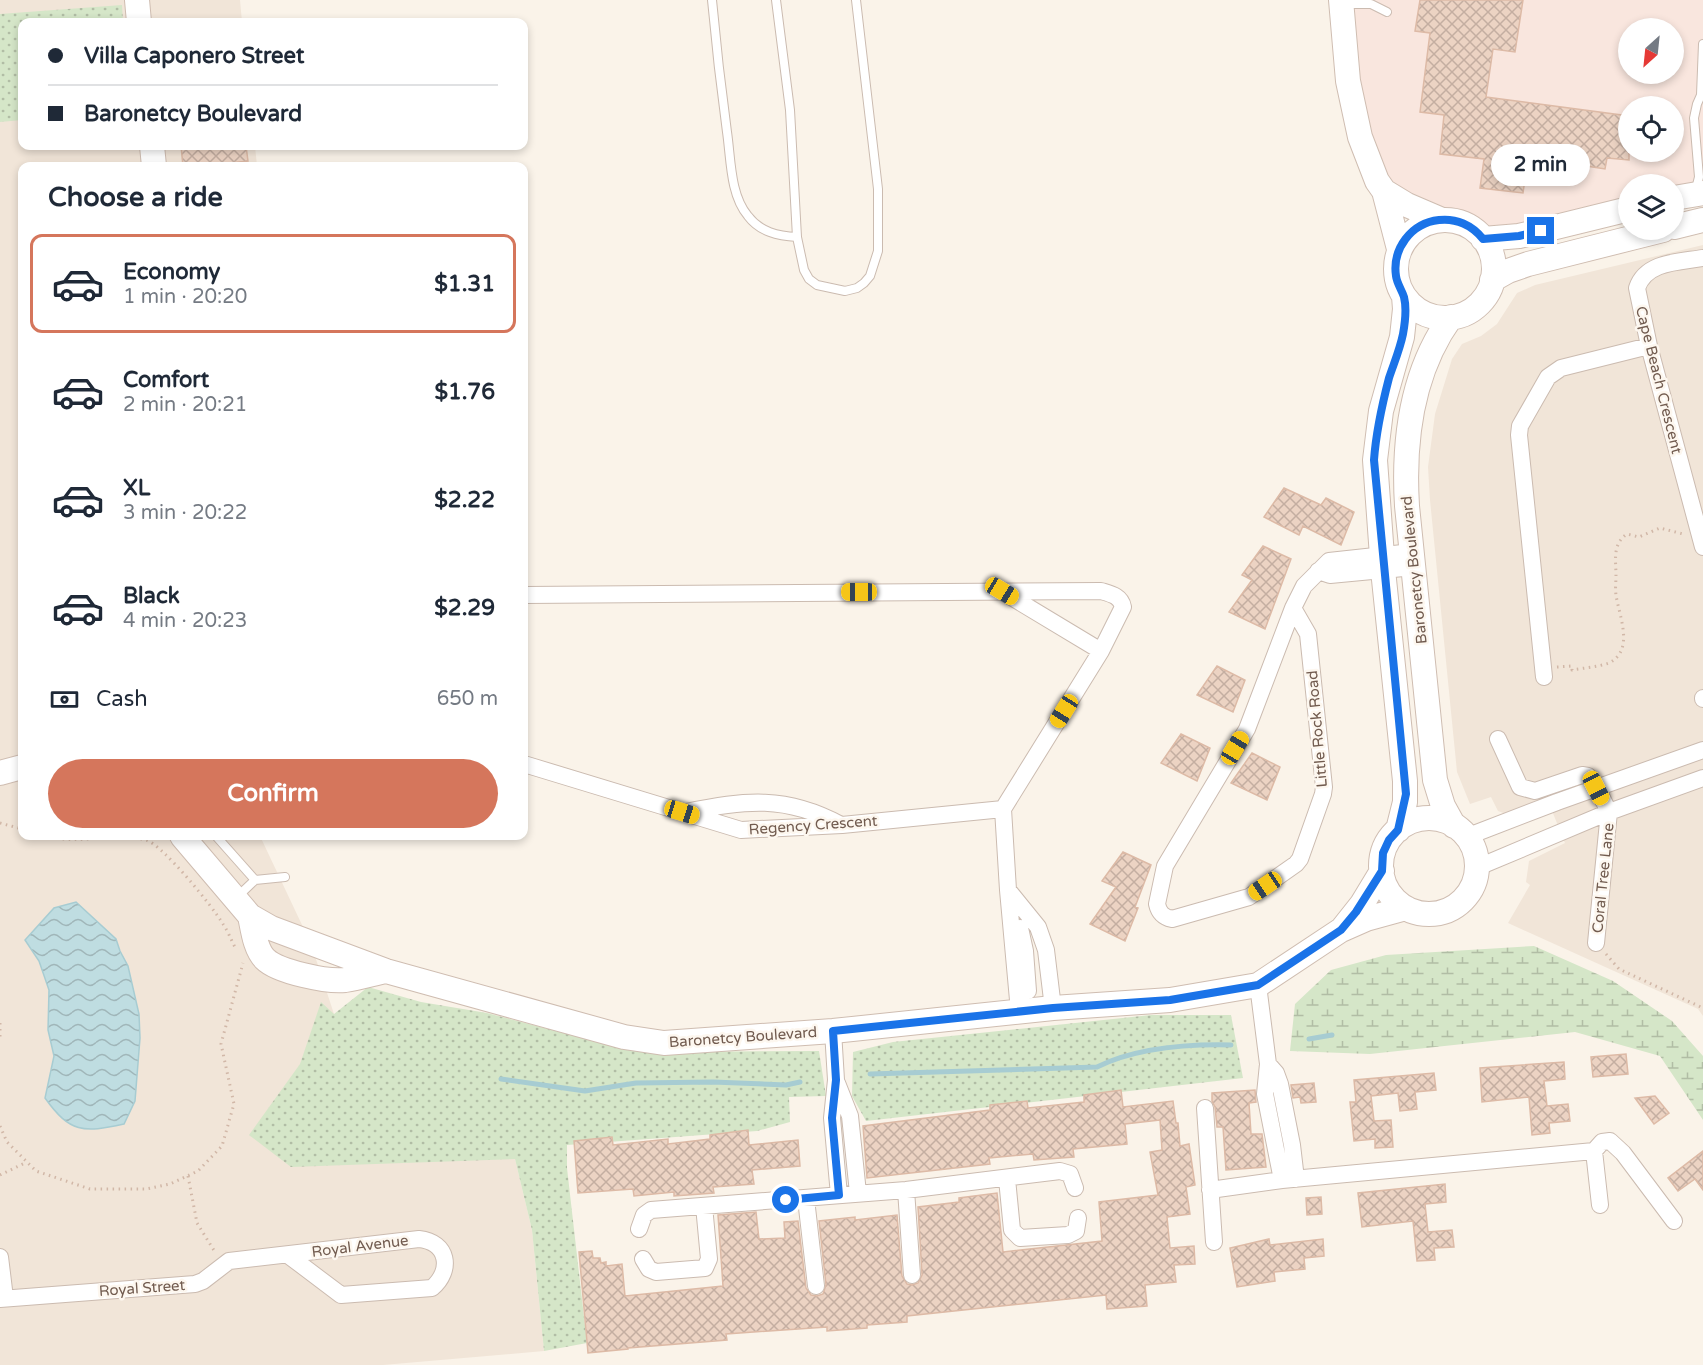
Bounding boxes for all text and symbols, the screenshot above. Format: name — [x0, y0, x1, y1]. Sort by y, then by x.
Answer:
north arrow — [1618, 18, 1684, 84]
map controls — [1618, 18, 1684, 240]
text: Villa Caponero Street — [84, 43, 304, 69]
button: locate — [1618, 96, 1684, 162]
text: Baronetcy Boulevard — [84, 101, 302, 127]
callout: 2 min — [1492, 144, 1590, 186]
text: 2 min — [1514, 153, 1567, 177]
button: layers — [1618, 174, 1684, 240]
text: Choose a ride — [48, 181, 223, 214]
route end — [1527, 217, 1554, 244]
icon: car — [51, 257, 105, 311]
text: Economy — [123, 259, 220, 285]
text: $1.31 — [434, 271, 495, 297]
text: 1 min · 20:20 — [123, 285, 247, 309]
street label: Cape Beach Crescent — [1632, 304, 1686, 456]
icon: car — [51, 365, 105, 419]
text: Comfort — [123, 367, 209, 393]
text: $1.76 — [434, 379, 495, 405]
text: 2 min · 20:21 — [123, 393, 247, 417]
icon: car — [51, 473, 105, 527]
text: XL — [123, 475, 150, 501]
text: $2.22 — [434, 487, 495, 513]
street label: Baronetcy Boulevard — [1397, 495, 1431, 645]
text: 3 min · 20:22 — [123, 501, 247, 525]
car — [982, 574, 1022, 608]
icon: car — [51, 581, 105, 635]
text: Black — [123, 583, 180, 609]
car — [841, 583, 877, 601]
text: $2.29 — [434, 595, 495, 621]
text: 4 min · 20:23 — [123, 609, 247, 633]
street label: Little Rock Road — [1303, 670, 1331, 788]
icon: cash — [48, 683, 81, 716]
text: Cash — [96, 686, 148, 712]
text: 650 m — [437, 687, 498, 711]
car — [1047, 691, 1081, 731]
car — [1218, 728, 1252, 768]
button: Confirm — [48, 759, 498, 828]
car — [1580, 768, 1612, 808]
car — [662, 798, 702, 826]
street label: Regency Crescent — [748, 812, 878, 838]
street label: Coral Tree Lane — [1588, 822, 1618, 934]
car — [1245, 868, 1285, 904]
street label: Baronetcy Boulevard — [668, 1023, 818, 1051]
route start — [772, 1186, 799, 1213]
street label: Royal Avenue — [311, 1231, 409, 1261]
street label: Royal Street — [98, 1276, 186, 1300]

